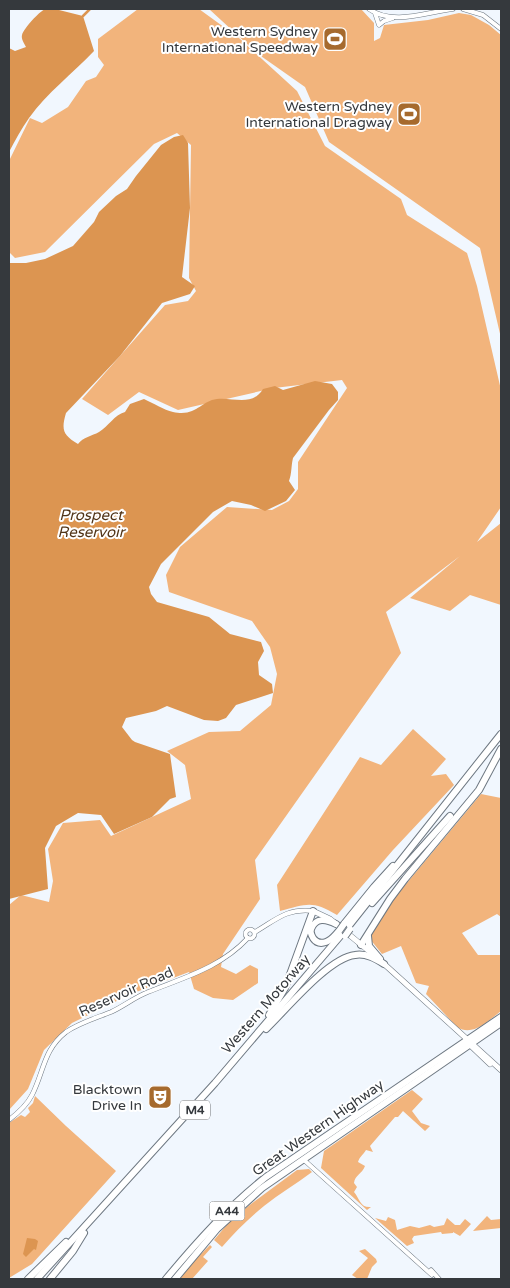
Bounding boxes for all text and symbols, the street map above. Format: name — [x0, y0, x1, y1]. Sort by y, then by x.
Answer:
place label: Western Sydney International Speedway — [162, 23, 318, 56]
sports icon: Western Sydney International Speedway — [322, 26, 348, 52]
place label: Western Sydney International Dragway — [245, 98, 392, 131]
sports icon: Western Sydney International Dragway — [396, 101, 422, 127]
water label: Prospect Reservoir — [57, 506, 127, 541]
street label: Western Motorway — [218, 951, 314, 1057]
street label: Reservoir Road — [76, 964, 176, 1020]
street label: Great Western Highway — [249, 1076, 387, 1180]
place label: Blacktown Drive In — [73, 1081, 142, 1114]
theatre icon: Blacktown Drive In — [147, 1084, 173, 1110]
road number: M4 — [180, 1100, 210, 1120]
road number: A44 — [210, 1202, 244, 1220]

